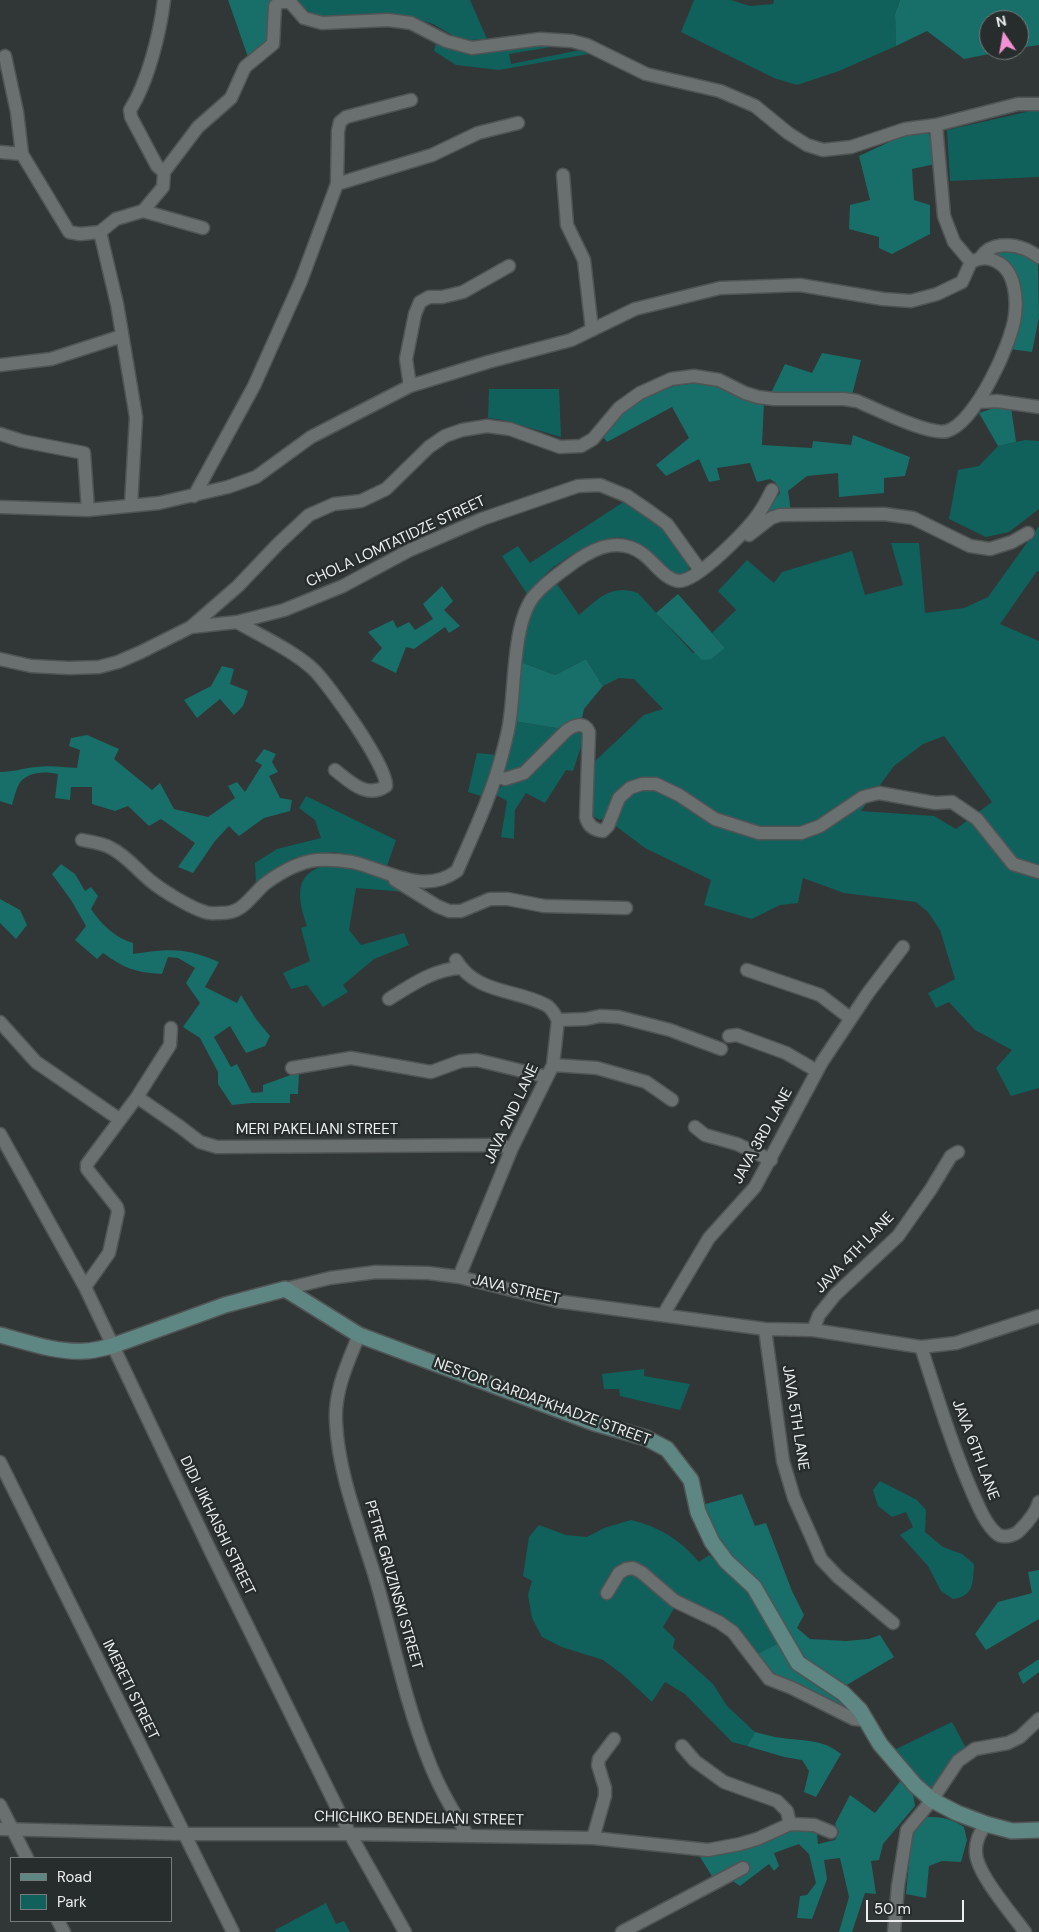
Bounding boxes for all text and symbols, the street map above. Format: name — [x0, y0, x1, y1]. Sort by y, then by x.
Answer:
north arrow — [979, 10, 1029, 60]
text: N — [994, 11, 1008, 31]
street label: CHOLA LOMTATIDZE STREET — [304, 493, 488, 591]
street label: JAVA 2ND LANE — [481, 1061, 543, 1167]
street label: JAVA 3RD LANE — [729, 1085, 797, 1187]
street label: MERI PAKELIANI STREET — [236, 1121, 398, 1139]
street label: JAVA 4TH LANE — [812, 1209, 898, 1297]
street label: JAVA STREET — [471, 1271, 561, 1309]
street label: NESTOR GARDAPKHADZE STREET — [431, 1354, 653, 1450]
street label: JAVA 5TH LANE — [778, 1364, 812, 1472]
street label: JAVA 6TH LANE — [948, 1397, 1002, 1503]
street label: DIDI JIKHAISHI STREET — [175, 1453, 259, 1599]
street label: PETRE GRUZINSKI STREET — [360, 1498, 426, 1672]
street label: IMERETI STREET — [98, 1637, 162, 1743]
street label: CHICHIKO BENDELIANI STREET — [314, 1808, 524, 1830]
legend — [10, 1857, 172, 1922]
text: Road — [57, 1867, 92, 1887]
scale bar — [869, 1890, 966, 1922]
text: Park — [57, 1892, 87, 1912]
text: 50 m — [874, 1899, 911, 1919]

